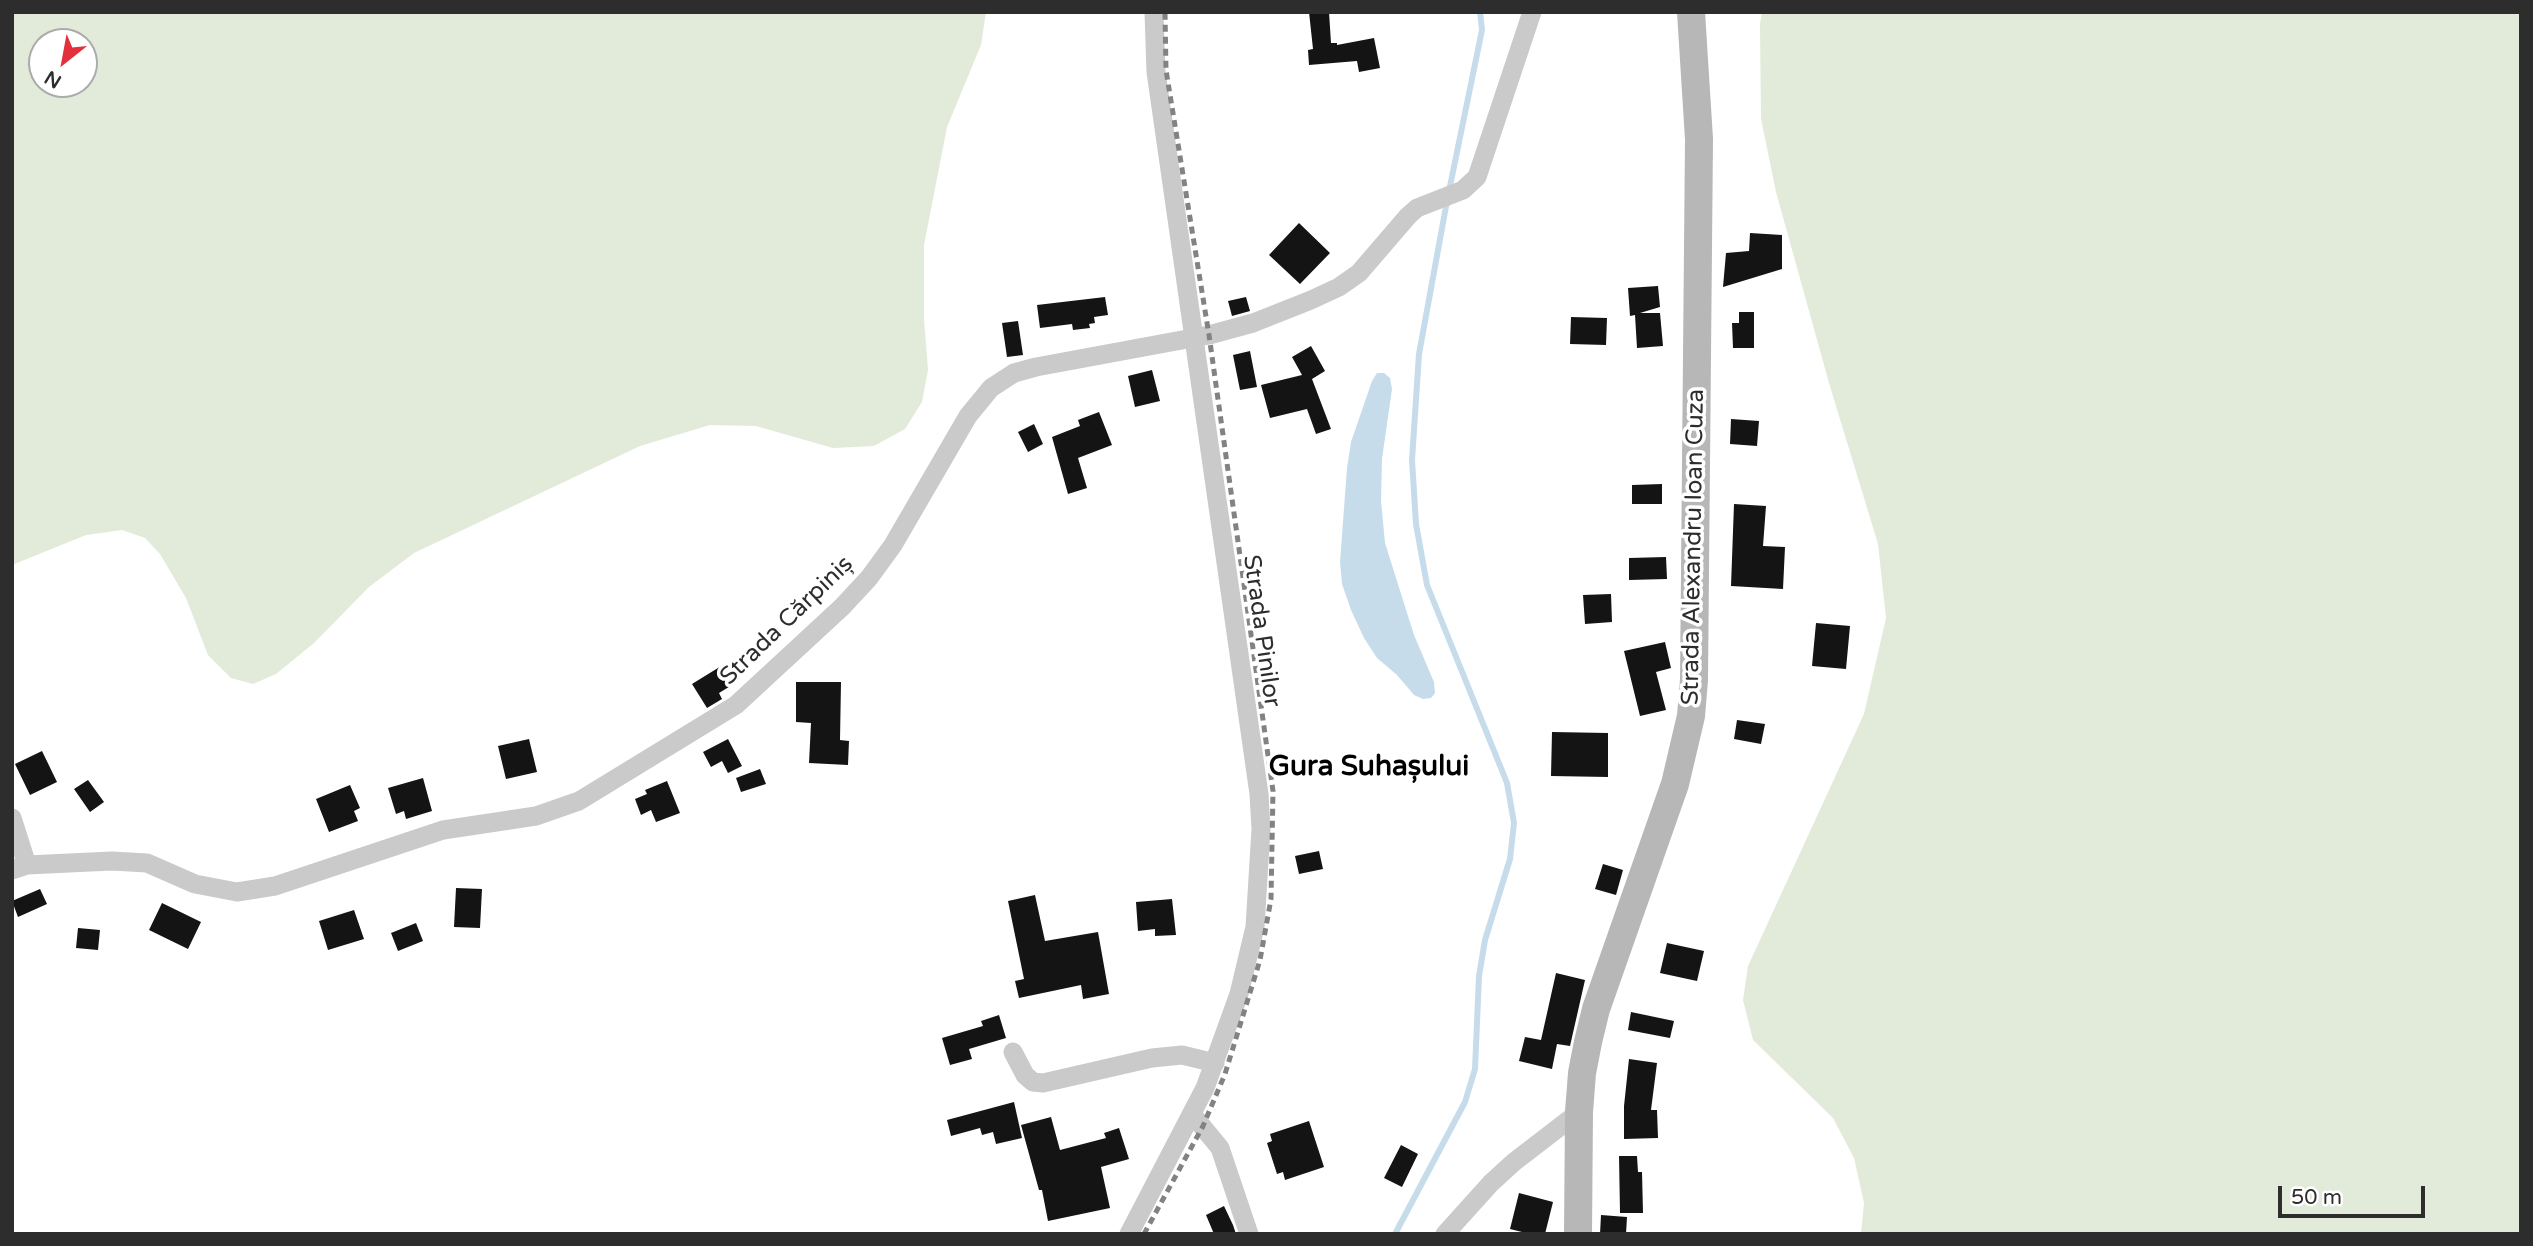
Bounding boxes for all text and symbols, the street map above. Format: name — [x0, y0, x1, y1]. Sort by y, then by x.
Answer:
north arrow — [28, 28, 98, 98]
text: N — [41, 66, 65, 93]
street label: Strada Alexandru Ioan Cuza — [1677, 389, 1711, 705]
street label: Strada Cărpiniș — [715, 550, 859, 692]
street label: Strada Pinilor — [1236, 553, 1286, 709]
district label: Gura Suhașului — [1269, 751, 1469, 785]
scale bar — [2281, 1172, 2428, 1216]
text: 50 m — [2291, 1185, 2342, 1210]

